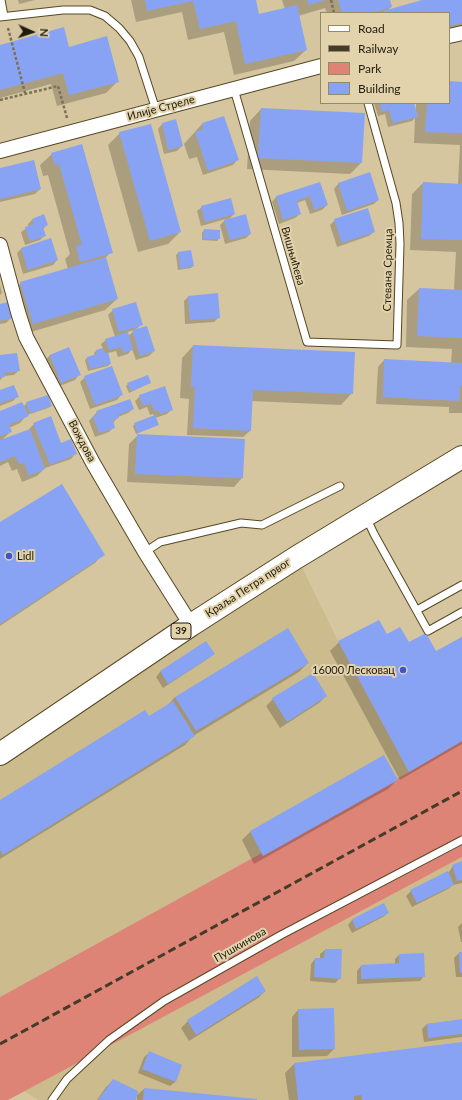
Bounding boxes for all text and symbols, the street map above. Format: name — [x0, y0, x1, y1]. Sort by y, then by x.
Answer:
north arrow — [12, 12, 52, 52]
legend — [320, 12, 450, 104]
text: Road — [358, 21, 385, 36]
text: N — [38, 28, 51, 37]
text: Railway — [358, 41, 398, 56]
text: Park — [358, 61, 381, 76]
text: Building — [358, 81, 401, 96]
street label: Илије Стреле — [126, 93, 196, 123]
street label: Вишњићева — [278, 225, 308, 287]
street label: Стевана Сремца — [381, 228, 395, 312]
street label: Вождова — [65, 418, 99, 464]
place label: Lidl — [17, 549, 34, 563]
marker: Lidl — [4, 551, 14, 561]
street label: Краља Петра првог — [203, 556, 293, 620]
road number: 39 — [171, 623, 191, 639]
place label: 16000 Лесковац — [312, 663, 395, 677]
marker: 16000 Лесковац — [398, 665, 408, 675]
street label: Пушкинова — [212, 925, 268, 965]

